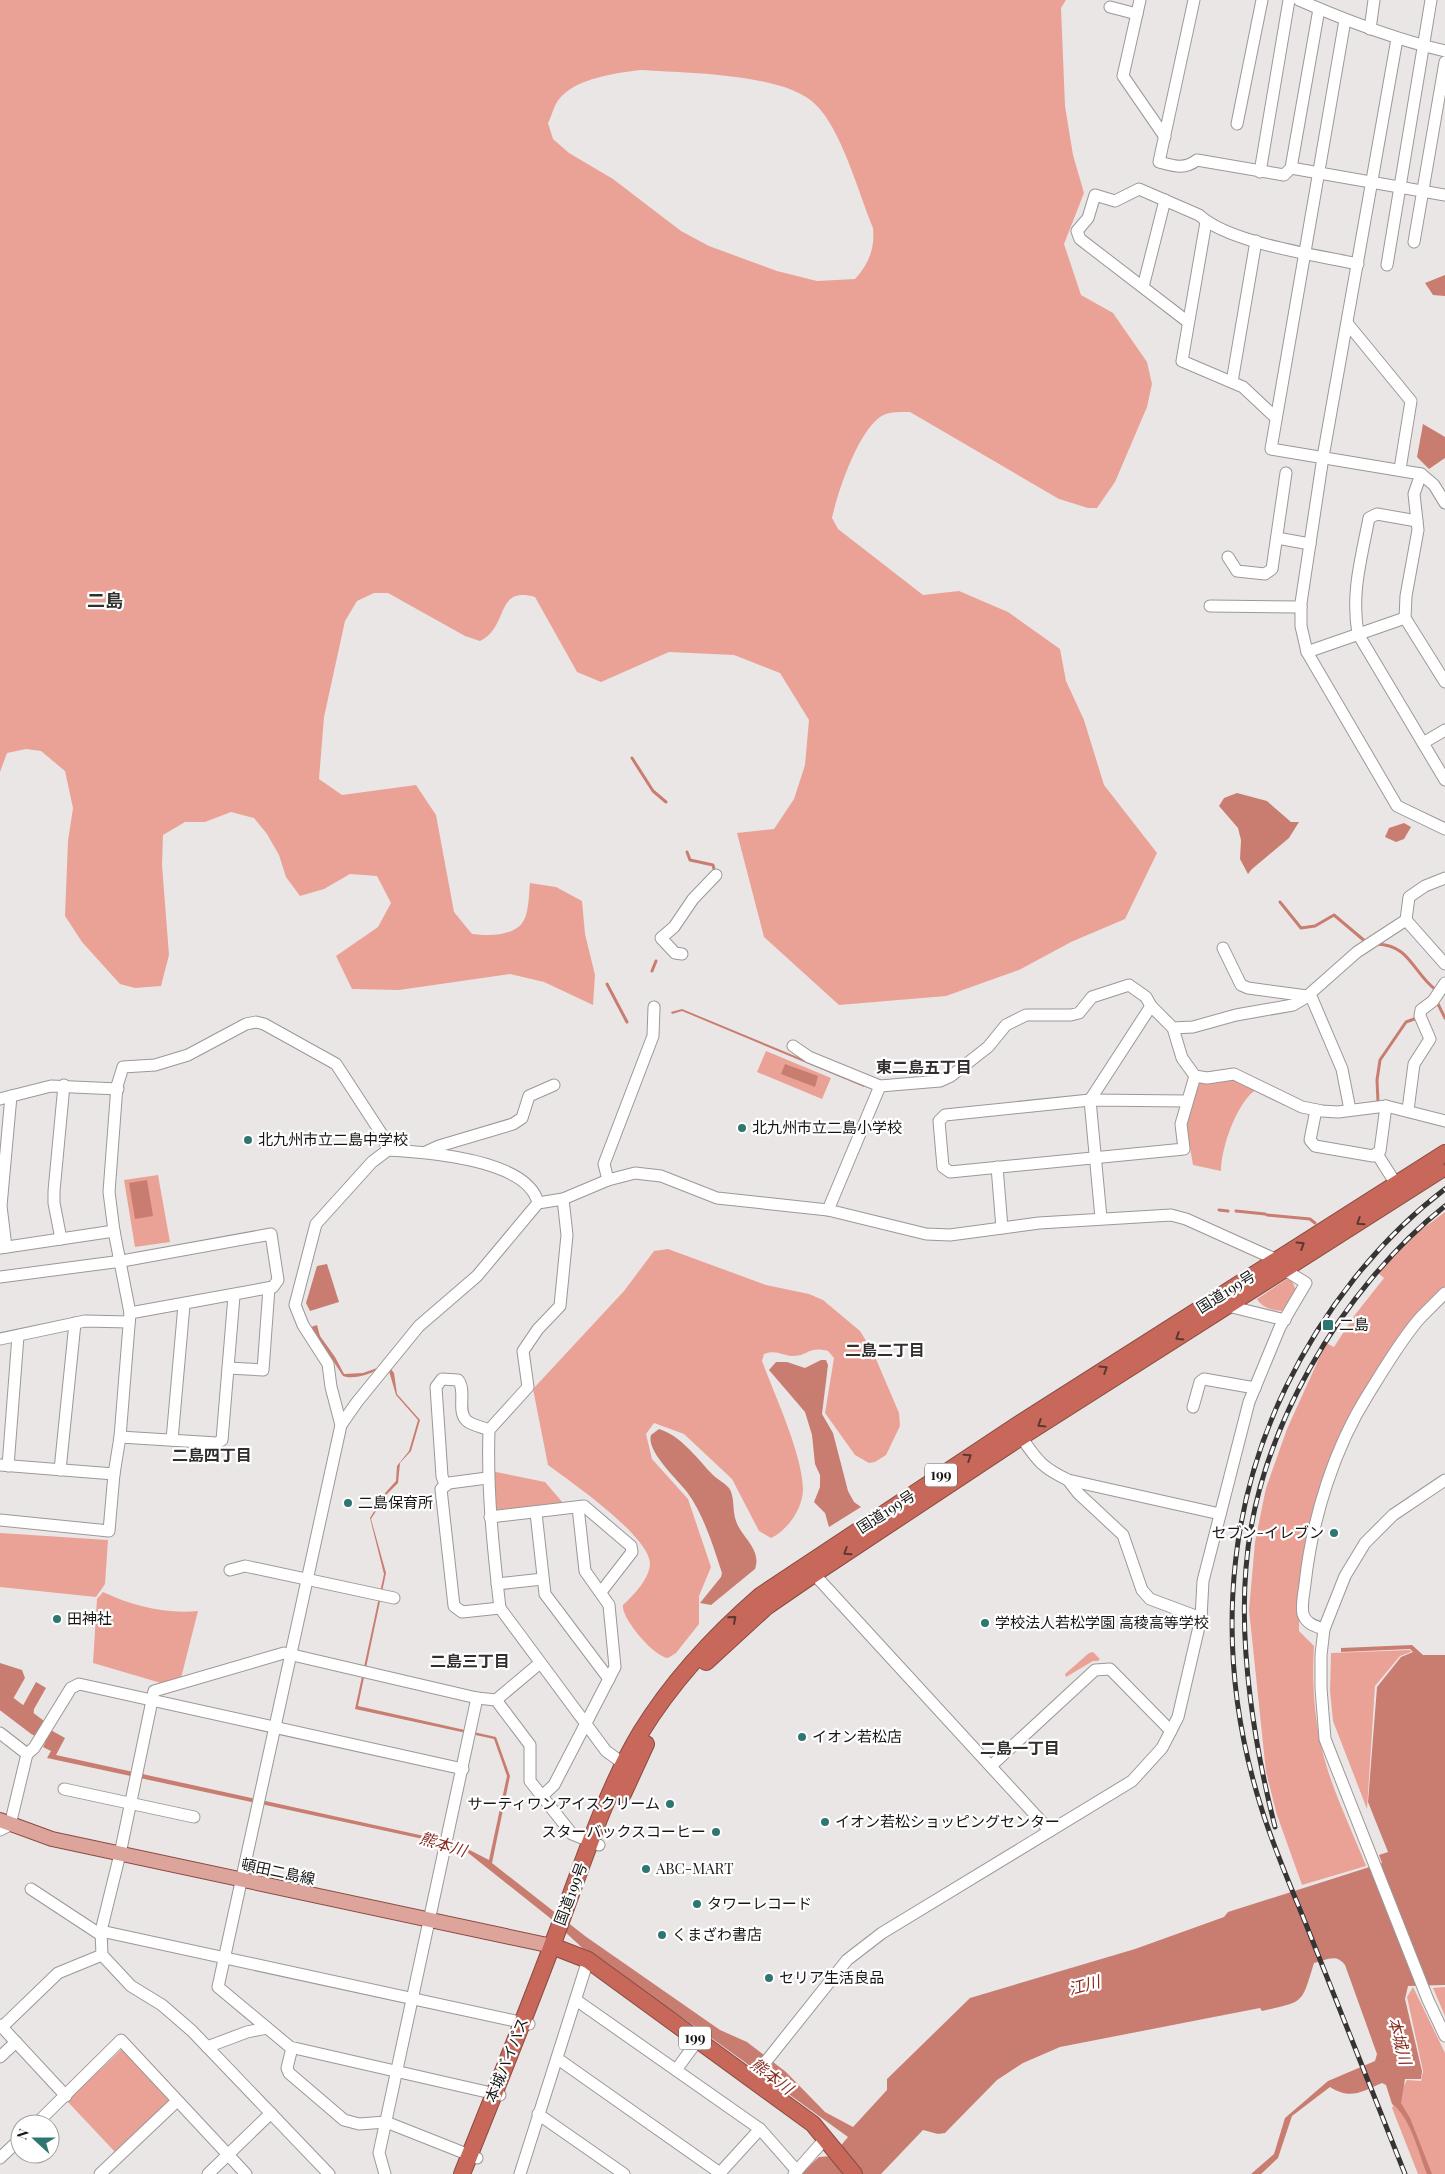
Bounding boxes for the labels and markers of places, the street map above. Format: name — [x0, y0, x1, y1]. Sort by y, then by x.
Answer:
place label: 北九州市立二島小学校 — [752, 1117, 902, 1137]
marker: 北九州市立二島小学校 — [736, 1122, 748, 1134]
place label: 北九州市立二島中学校 — [258, 1129, 408, 1149]
marker: 北九州市立二島中学校 — [242, 1134, 254, 1146]
place label: 二島 — [1339, 1314, 1369, 1334]
marker: 二島 — [1321, 1318, 1335, 1332]
place label: 二島保育所 — [358, 1492, 433, 1512]
marker: 二島保育所 — [342, 1497, 354, 1509]
place label: セブン-イレブン — [1212, 1522, 1324, 1542]
marker: セブン-イレブン — [1328, 1527, 1340, 1539]
place label: 田神社 — [67, 1608, 112, 1628]
place label: 学校法人若松学園 高稜高等学校 — [995, 1612, 1209, 1632]
marker: 田神社 — [51, 1613, 63, 1625]
marker: 学校法人若松学園 高稜高等学校 — [979, 1617, 991, 1629]
place label: イオン若松店 — [812, 1726, 902, 1746]
marker: イオン若松店 — [796, 1731, 808, 1743]
place label: サーティワンアイスクリーム — [468, 1793, 660, 1813]
marker: サーティワンアイスクリーム — [664, 1798, 676, 1810]
place label: イオン若松ショッピングセンター — [835, 1811, 1060, 1831]
marker: イオン若松ショッピングセンター — [819, 1816, 831, 1828]
place label: スターバックスコーヒー — [542, 1821, 706, 1841]
marker: スターバックスコーヒー — [710, 1826, 722, 1838]
place label: ABC-MART — [655, 1858, 733, 1878]
marker: ABC-MART — [640, 1863, 652, 1875]
place label: タワーレコード — [707, 1893, 812, 1913]
marker: タワーレコード — [691, 1898, 703, 1910]
place label: くまざわ書店 — [672, 1924, 762, 1944]
marker: くまざわ書店 — [656, 1929, 668, 1941]
place label: セリア生活良品 — [779, 1967, 884, 1987]
marker: セリア生活良品 — [763, 1972, 775, 1984]

